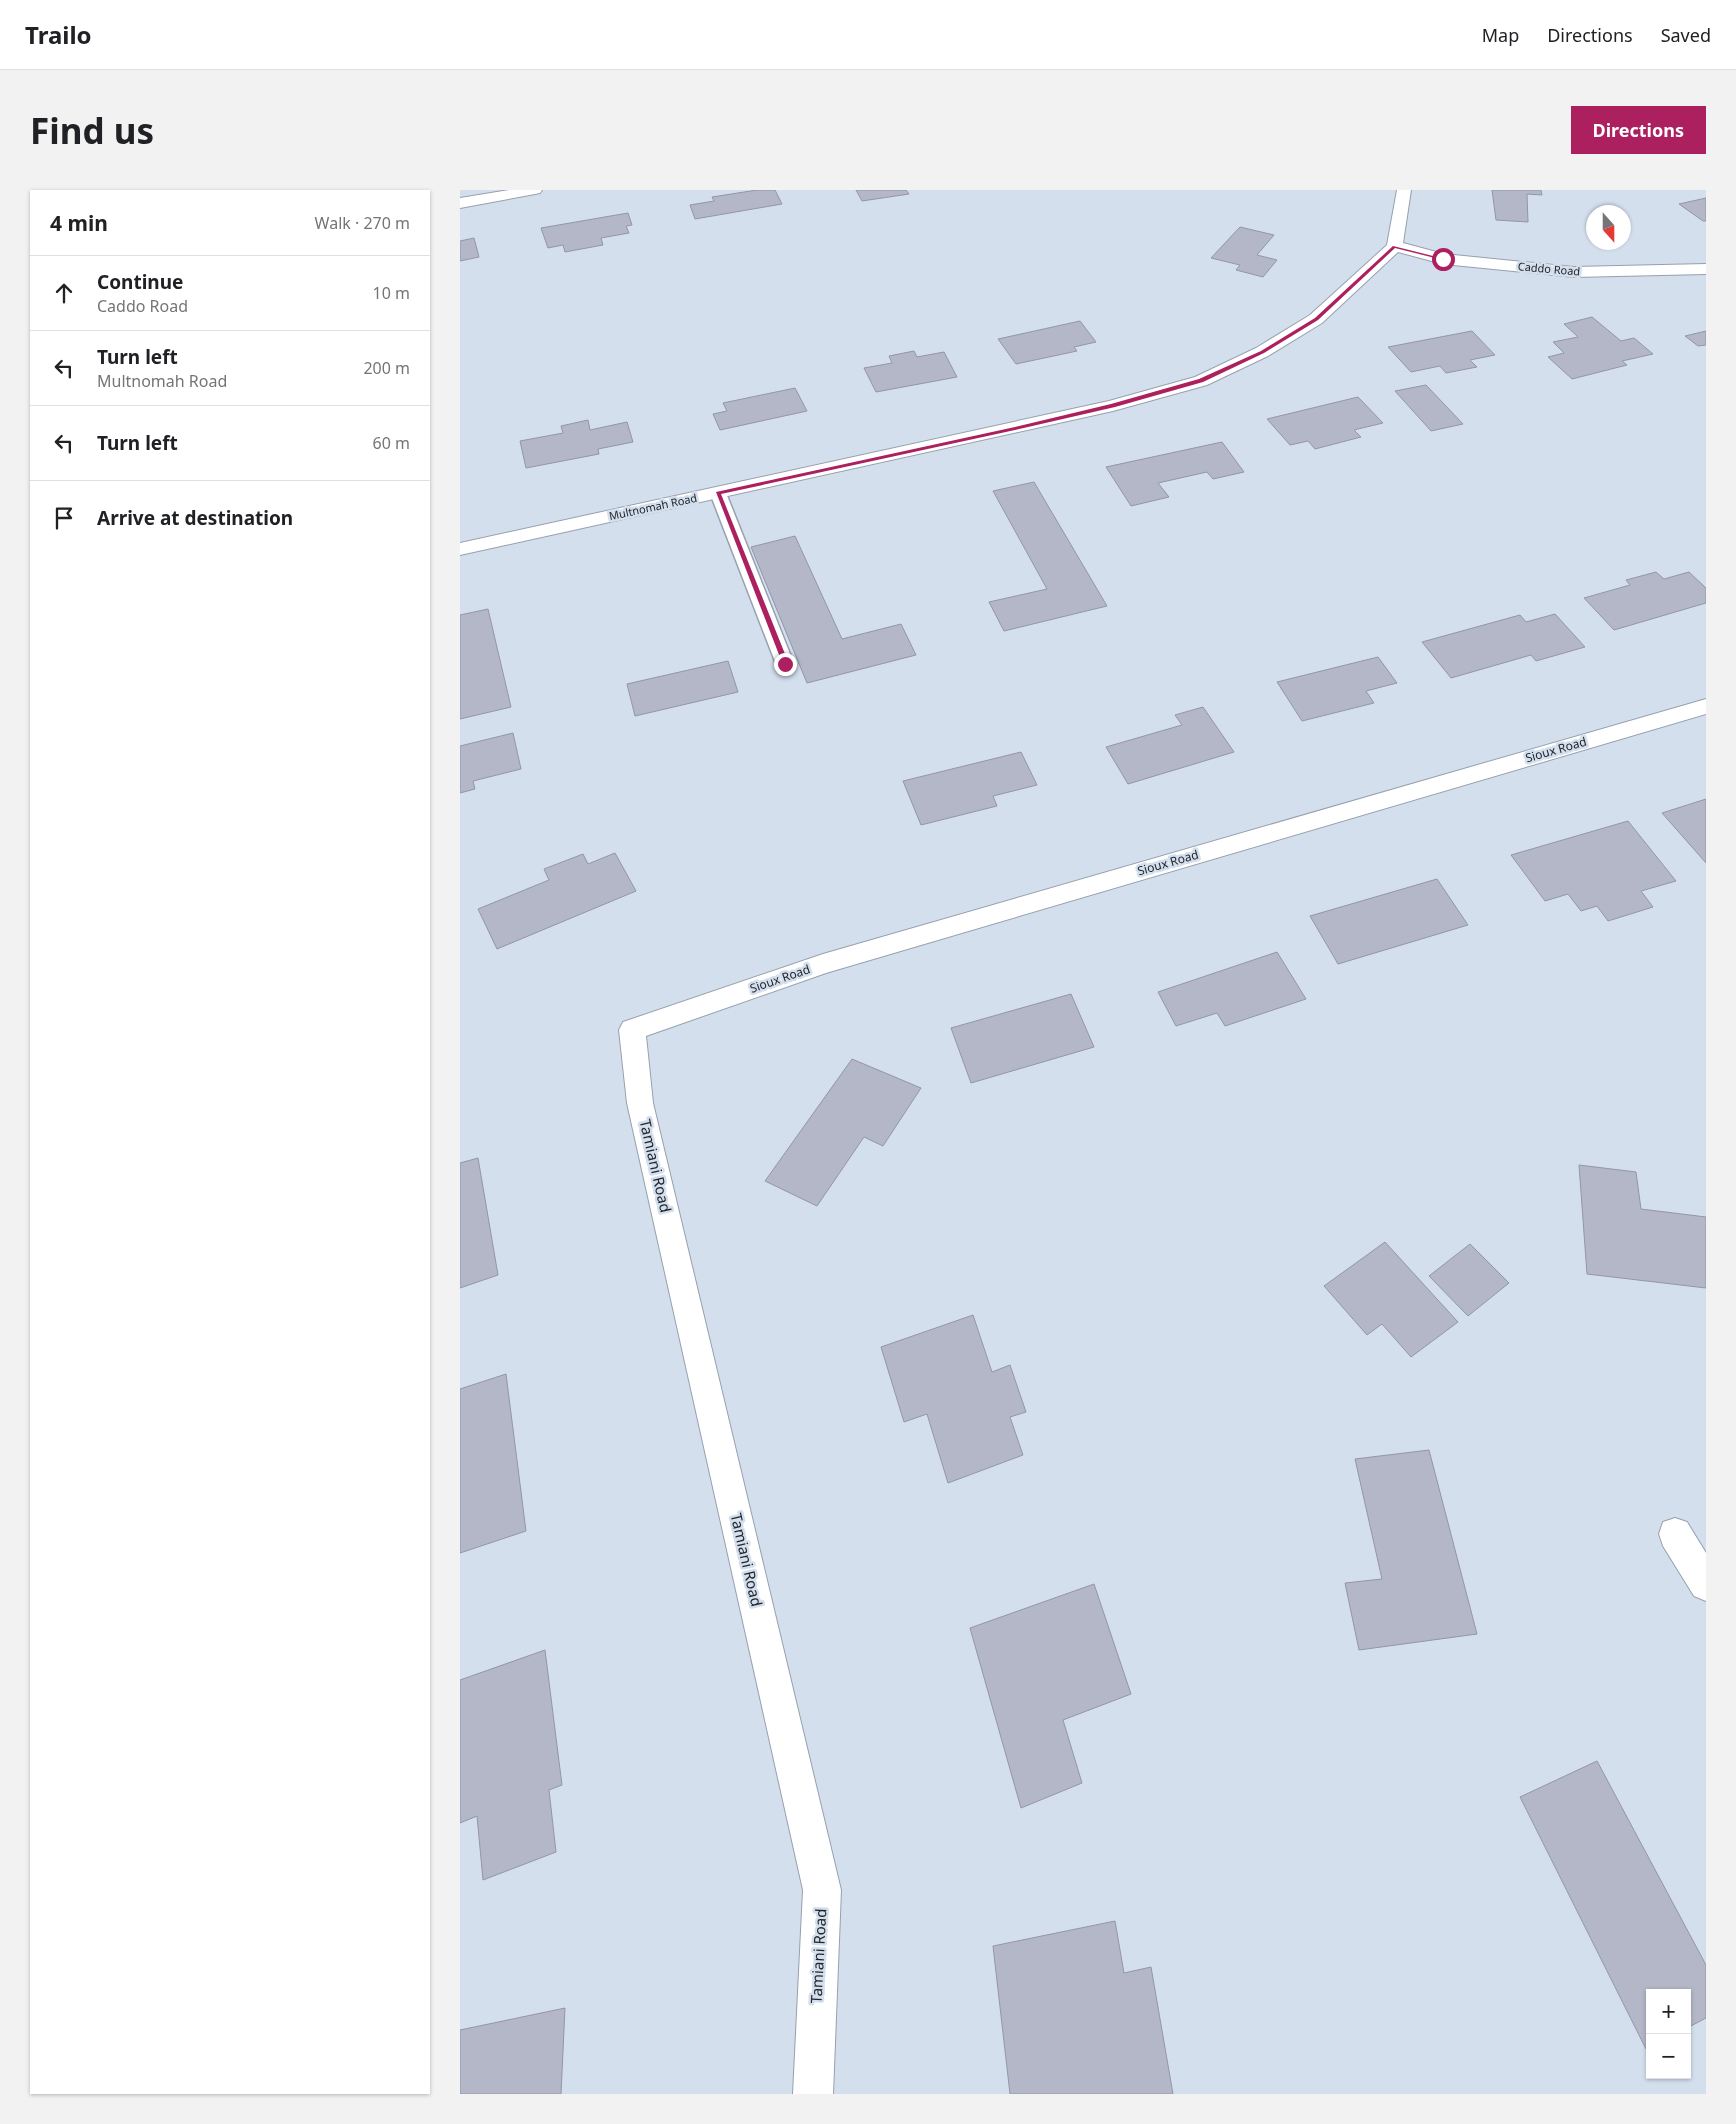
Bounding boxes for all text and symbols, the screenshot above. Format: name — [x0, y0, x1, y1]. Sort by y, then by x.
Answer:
text: Trailo — [25, 18, 92, 51]
text: Map — [1482, 23, 1519, 47]
text: Directions — [1547, 23, 1633, 47]
text: Saved — [1661, 23, 1711, 47]
button: Directions — [1571, 106, 1706, 154]
text: Find us — [30, 107, 154, 154]
north arrow — [1586, 205, 1631, 250]
text: 4 min — [50, 209, 108, 237]
text: Walk · 270 m — [315, 212, 410, 234]
route start — [1432, 248, 1455, 271]
street label: Caddo Road — [1517, 258, 1581, 279]
text: Continue — [97, 269, 183, 295]
icon: ahead — [50, 279, 78, 307]
text: 10 m — [373, 282, 410, 304]
text: Caddo Road — [97, 295, 188, 317]
text: Turn left — [97, 344, 178, 370]
icon: left — [50, 354, 78, 382]
text: 200 m — [363, 357, 410, 379]
text: Multnomah Road — [97, 370, 227, 392]
icon: left — [50, 429, 78, 457]
text: Turn left — [97, 430, 178, 456]
text: 60 m — [373, 432, 410, 454]
street label: Multnomah Road — [608, 490, 698, 523]
icon: arrive — [50, 504, 78, 532]
text: Arrive at destination — [97, 505, 293, 531]
route end — [774, 653, 797, 676]
street label: Sioux Road — [1523, 733, 1588, 766]
street label: Sioux Road — [1135, 846, 1200, 879]
street label: Sioux Road — [747, 960, 812, 997]
street label: Tamiani Road — [636, 1117, 676, 1214]
street label: Tamiani Road — [727, 1511, 767, 1608]
street label: Tamiani Road — [806, 1908, 830, 2004]
map controls — [1646, 1989, 1691, 2079]
button: + — [1646, 1989, 1691, 2034]
button: − — [1646, 2034, 1691, 2079]

